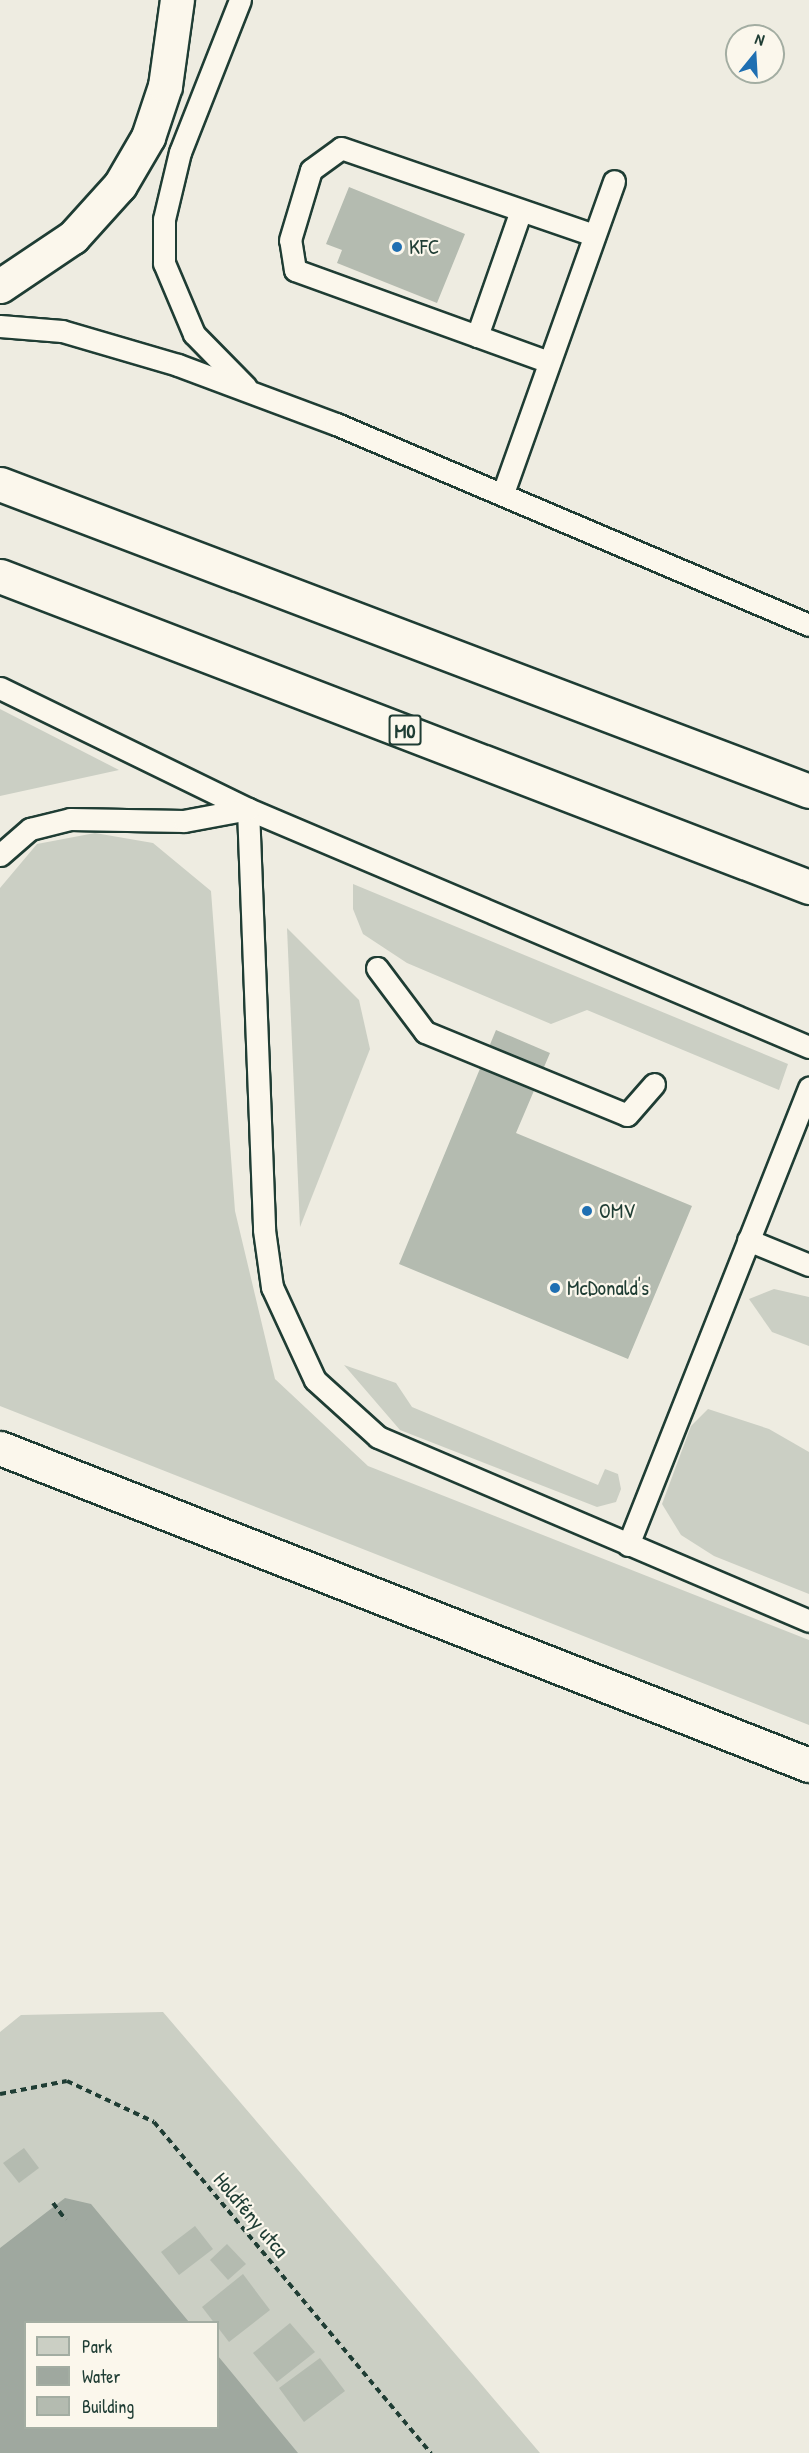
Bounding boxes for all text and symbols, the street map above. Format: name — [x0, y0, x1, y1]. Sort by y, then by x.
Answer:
north arrow — [725, 24, 785, 84]
text: N — [752, 27, 767, 51]
place label: KFC — [409, 234, 439, 260]
marker: KFC — [390, 240, 404, 254]
road number: M0 — [388, 713, 422, 747]
place label: OMV — [599, 1198, 635, 1224]
marker: OMV — [580, 1204, 594, 1218]
place label: McDonald's — [567, 1275, 649, 1301]
marker: McDonald's — [548, 1281, 562, 1295]
street label: Holdfény utca — [208, 2167, 294, 2263]
legend — [24, 2321, 219, 2429]
text: Park — [82, 2334, 112, 2359]
text: Water — [82, 2364, 120, 2389]
text: Building — [82, 2394, 134, 2419]

